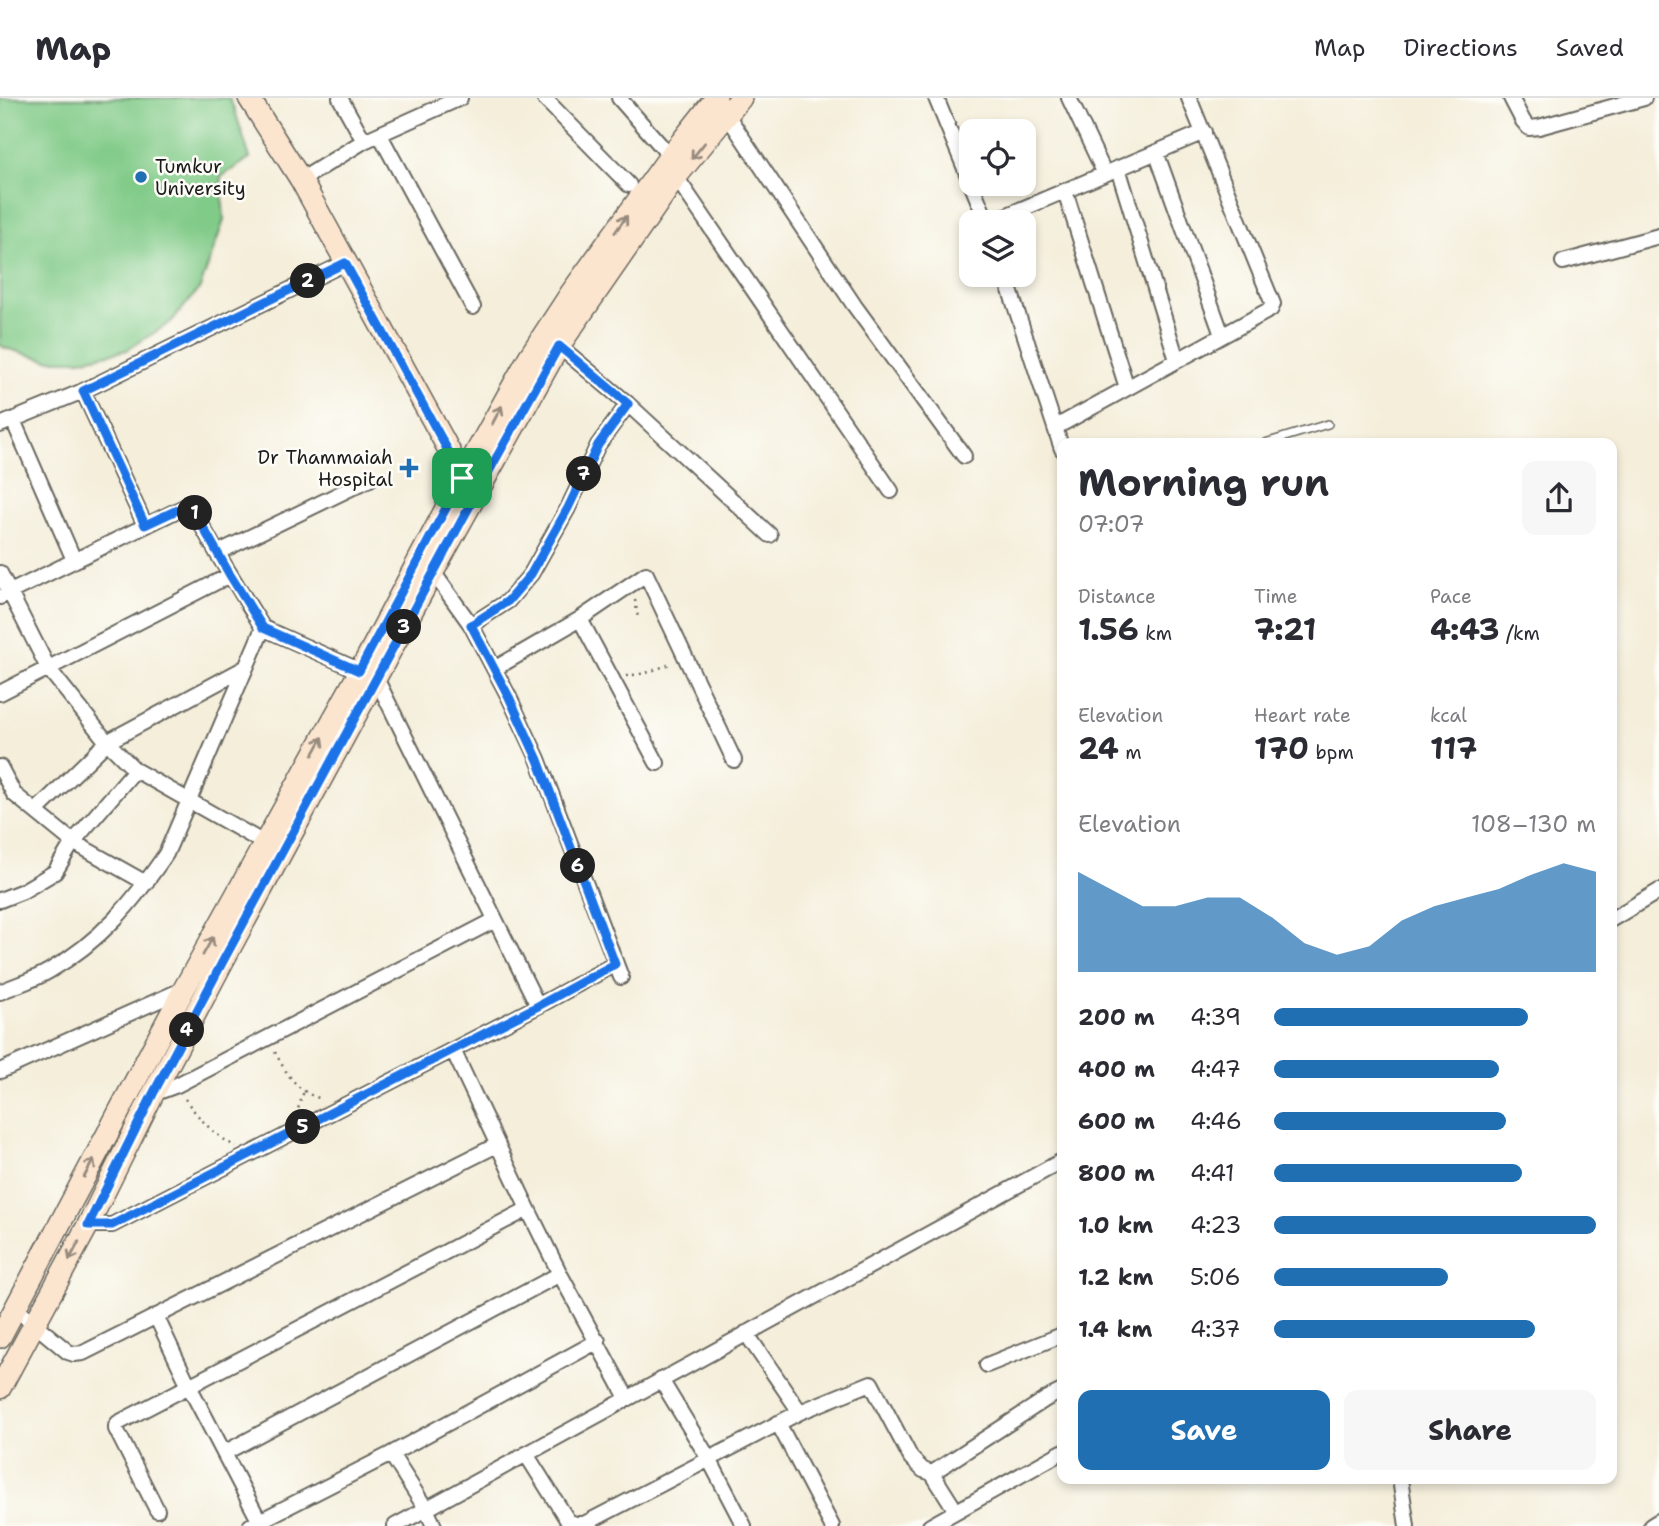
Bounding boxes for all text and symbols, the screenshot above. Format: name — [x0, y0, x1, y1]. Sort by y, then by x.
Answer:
text: Map — [35, 26, 111, 71]
text: Map — [1314, 32, 1365, 64]
text: Directions — [1403, 32, 1518, 64]
text: Saved — [1556, 32, 1624, 64]
map controls — [959, 119, 1036, 287]
button: locate — [959, 119, 1036, 196]
one-way arrow — [690, 141, 706, 159]
place label: Tumkur University — [155, 154, 246, 201]
marker: Tumkur University — [133, 169, 149, 185]
button: layers — [959, 210, 1036, 287]
one-way arrow — [614, 215, 628, 234]
pin: 2 — [290, 264, 326, 298]
text: 2 — [301, 268, 314, 293]
one-way arrow — [490, 405, 504, 425]
place label: Dr Thammaiah Hospital — [258, 445, 393, 492]
pin — [432, 448, 492, 508]
pin: 7 — [566, 456, 602, 492]
text: Morning run — [1078, 457, 1329, 508]
marker: Dr Thammaiah Hospital — [399, 458, 419, 478]
icon: arrive — [443, 459, 481, 497]
text: 7 — [577, 461, 590, 486]
button: share — [1522, 461, 1596, 535]
pin: 1 — [178, 496, 212, 530]
text: 1 — [190, 500, 199, 525]
text: 07:07 — [1078, 509, 1145, 539]
text: Distance — [1078, 584, 1156, 609]
text: Time — [1254, 584, 1298, 609]
text: Pace — [1430, 584, 1472, 609]
text: 1.56 — [1078, 609, 1139, 650]
text: 7:21 — [1254, 609, 1316, 650]
text: 4:43 — [1430, 609, 1499, 650]
pin: 3 — [386, 610, 422, 644]
text: 3 — [397, 614, 410, 639]
text: km — [1139, 621, 1172, 646]
text: /km — [1499, 621, 1540, 646]
text: Elevation — [1078, 703, 1163, 728]
text: Heart rate — [1254, 703, 1351, 728]
text: kcal — [1430, 703, 1467, 728]
text: 24 — [1078, 728, 1119, 769]
text: 170 — [1254, 728, 1309, 769]
text: 117 — [1430, 728, 1477, 769]
one-way arrow — [311, 737, 325, 757]
text: m — [1119, 740, 1142, 765]
text: bpm — [1309, 740, 1354, 765]
text: Elevation — [1078, 809, 1181, 839]
text: 108–130 m — [1471, 809, 1596, 839]
pin: 6 — [560, 848, 596, 884]
text: 6 — [571, 853, 584, 878]
one-way arrow — [201, 936, 215, 956]
text: 200 m — [1078, 1002, 1155, 1032]
text: 4:39 — [1190, 1002, 1241, 1032]
pin: 4 — [170, 1012, 204, 1048]
text: 4 — [180, 1017, 193, 1042]
text: 400 m — [1078, 1054, 1155, 1084]
text: 4:47 — [1190, 1054, 1241, 1084]
text: 600 m — [1078, 1106, 1155, 1136]
text: 4:46 — [1190, 1106, 1242, 1136]
pin: 5 — [286, 1110, 320, 1144]
text: 5 — [297, 1114, 308, 1139]
one-way arrow — [83, 1158, 97, 1179]
text: 800 m — [1078, 1158, 1155, 1188]
text: 4:41 — [1190, 1158, 1235, 1188]
text: 1.0 km — [1078, 1210, 1153, 1240]
text: 4:23 — [1190, 1210, 1241, 1240]
one-way arrow — [67, 1240, 81, 1260]
text: 1.2 km — [1078, 1262, 1154, 1292]
text: 5:06 — [1190, 1262, 1241, 1292]
text: 1.4 km — [1078, 1314, 1152, 1344]
text: 4:37 — [1190, 1314, 1240, 1344]
button: Save — [1078, 1390, 1330, 1470]
button: Share — [1344, 1390, 1596, 1470]

